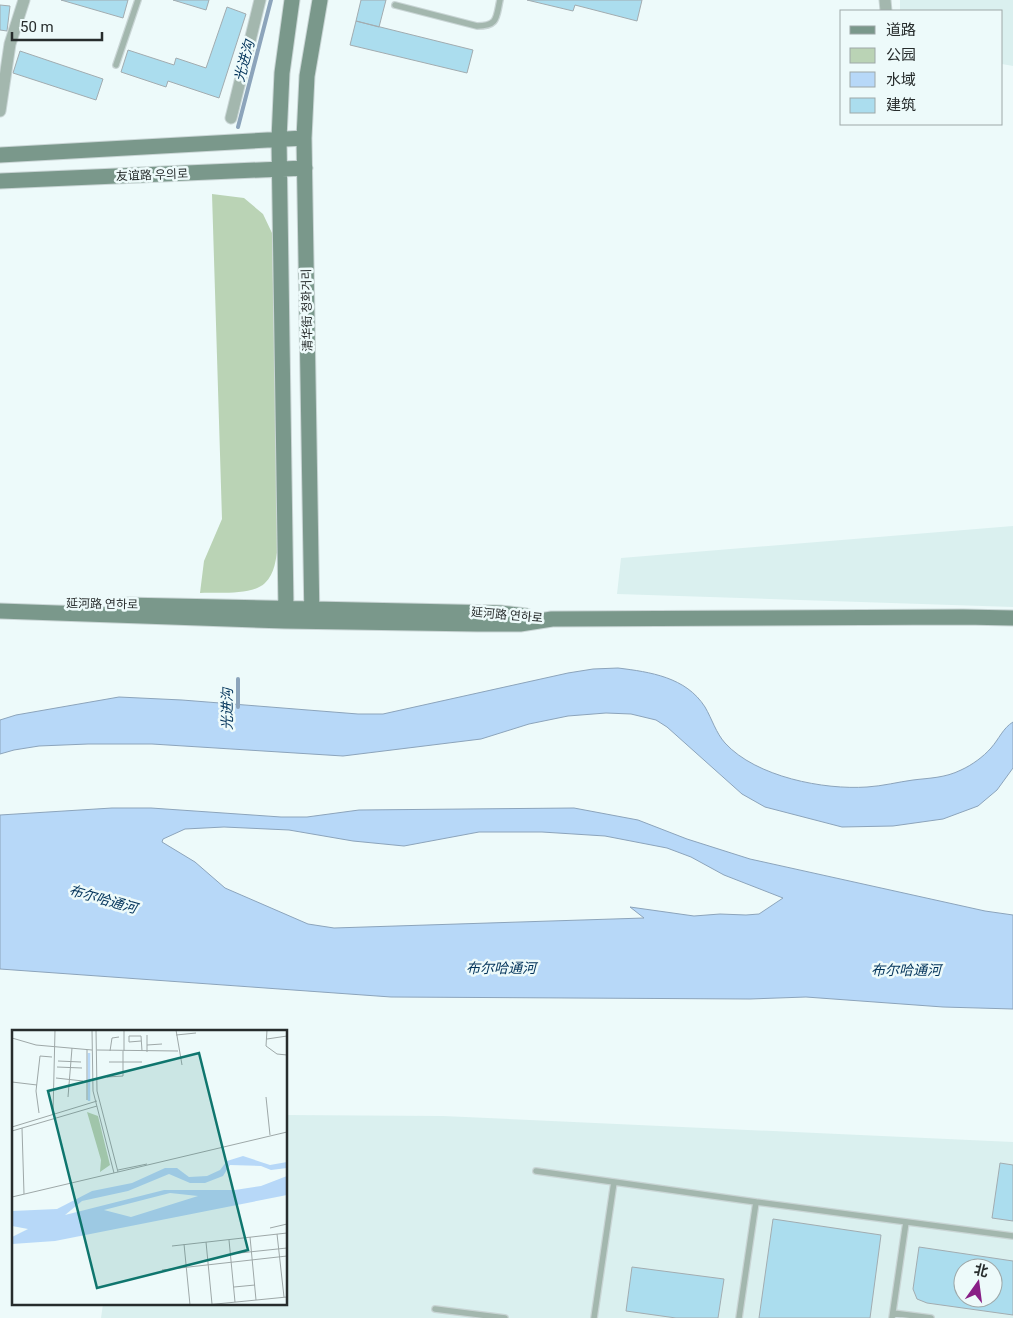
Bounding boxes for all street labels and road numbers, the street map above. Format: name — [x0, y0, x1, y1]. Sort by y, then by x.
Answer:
street label: 友谊路 우의로 — [116, 167, 188, 183]
street label: 清华街 청화거리 — [299, 268, 315, 352]
street label: 延河路 연하로 — [66, 596, 138, 612]
street label: 延河路 연하로 — [470, 605, 544, 625]

